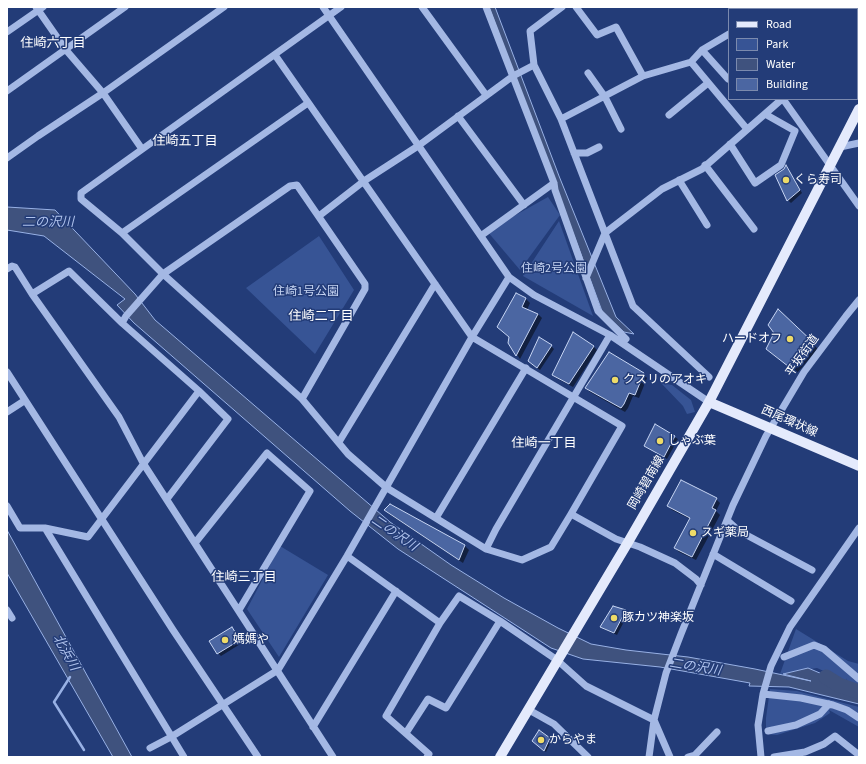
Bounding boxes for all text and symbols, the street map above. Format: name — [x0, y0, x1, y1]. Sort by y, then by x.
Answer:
legend — [728, 8, 858, 100]
text: Road — [766, 16, 792, 33]
district label: 住崎六丁目 — [21, 36, 85, 52]
text: Park — [766, 36, 788, 53]
text: Water — [766, 56, 795, 73]
text: Building — [766, 76, 808, 93]
district label: 住崎五丁目 — [153, 134, 217, 150]
place label: くら寿司 — [794, 173, 842, 187]
marker: くら寿司 — [781, 175, 791, 185]
water label: 二の沢川 — [22, 215, 74, 231]
park label: 住崎2号公園 — [521, 262, 587, 276]
park label: 住崎1号公園 — [273, 285, 339, 299]
district label: 住崎二丁目 — [289, 309, 353, 325]
place label: ハードオフ — [722, 332, 782, 346]
street label: 平坂街道 — [783, 332, 823, 380]
marker: ハードオフ — [785, 334, 795, 344]
place label: クスリのアオキ — [623, 373, 707, 387]
marker: クスリのアオキ — [610, 375, 620, 385]
street label: 西尾環状線 — [759, 403, 819, 441]
place label: しゃぶ葉 — [668, 434, 716, 448]
district label: 住崎一丁目 — [512, 436, 576, 452]
marker: しゃぶ葉 — [655, 436, 665, 446]
street label: 岡崎碧南線 — [626, 453, 668, 513]
water label: 二の沢川 — [368, 513, 420, 555]
place label: スギ薬局 — [701, 526, 749, 540]
marker: スギ薬局 — [688, 528, 698, 538]
district label: 住崎三丁目 — [212, 570, 276, 586]
place label: 豚カツ神楽坂 — [622, 611, 694, 625]
marker: 豚カツ神楽坂 — [609, 613, 619, 623]
water label: 北浜川 — [49, 632, 81, 674]
place label: 媽媽や — [233, 633, 269, 647]
marker: 媽媽や — [220, 635, 230, 645]
water label: 二の沢川 — [668, 656, 722, 680]
place label: からやま — [549, 733, 597, 747]
marker: からやま — [536, 735, 546, 745]

